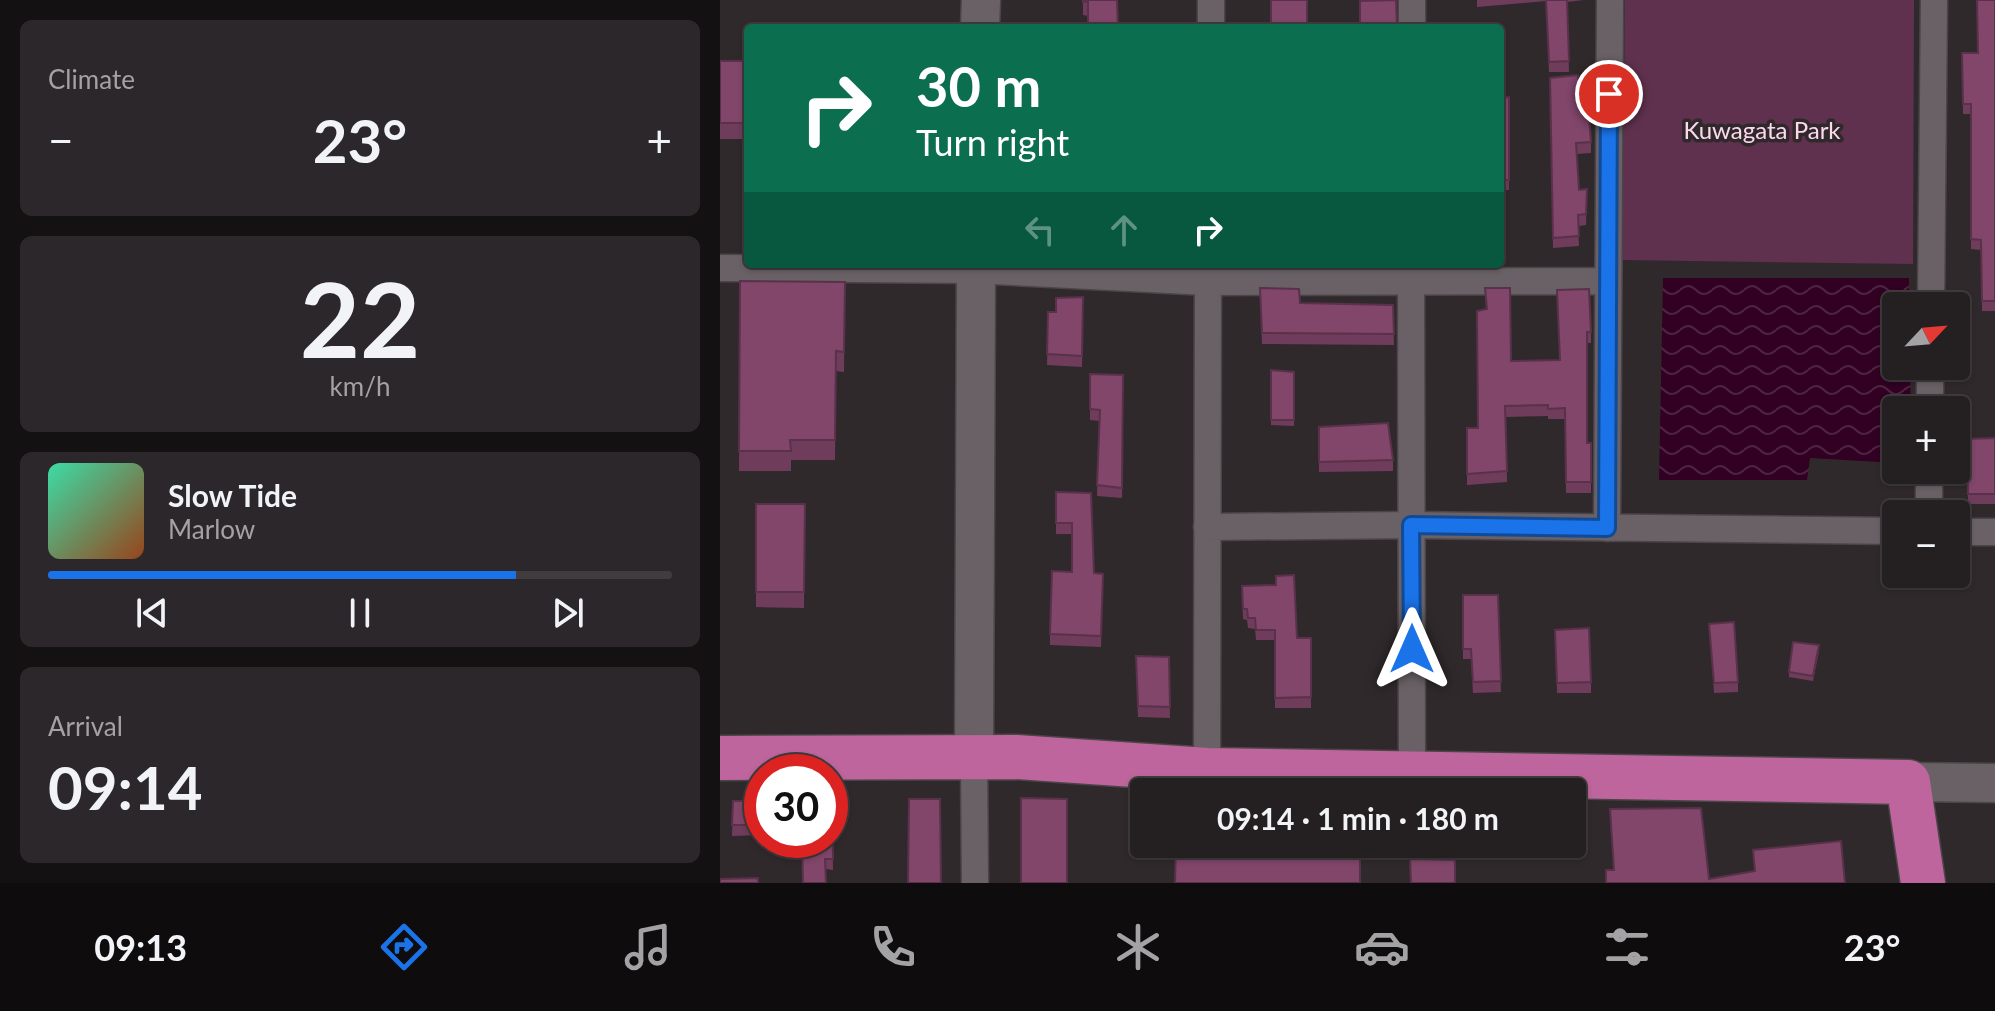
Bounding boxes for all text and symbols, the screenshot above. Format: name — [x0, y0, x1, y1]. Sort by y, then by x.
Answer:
text: 30 m — [916, 52, 1041, 119]
icon: right — [784, 56, 888, 160]
pin — [1575, 60, 1643, 128]
text: Climate — [48, 63, 135, 95]
icon: arrive — [1587, 72, 1631, 116]
text: 23° — [313, 104, 407, 176]
text: − — [48, 114, 74, 166]
text: + — [646, 114, 672, 166]
park label: Kuwagata Park — [1683, 115, 1841, 144]
text: Turn right — [916, 120, 1069, 164]
icon: left — [1018, 208, 1062, 252]
icon: ahead — [1102, 208, 1146, 252]
icon: right — [1186, 208, 1230, 252]
text: 22 — [300, 255, 420, 380]
north arrow — [1882, 292, 1970, 380]
map controls — [1882, 292, 1970, 588]
text: km/h — [330, 370, 390, 402]
button: + — [1882, 396, 1970, 484]
text: Slow Tide — [168, 477, 297, 513]
button: − — [1882, 500, 1970, 588]
text: Marlow — [168, 513, 255, 545]
icon: previous — [130, 591, 174, 635]
icon: pause — [338, 591, 382, 635]
icon: next — [546, 591, 590, 635]
position arrow — [1370, 607, 1454, 691]
text: Arrival — [48, 710, 123, 742]
text: 09:14 — [48, 751, 203, 823]
speed limit sign: 30 — [744, 754, 848, 858]
text: 09:14 · 1 min · 180 m — [1217, 800, 1499, 836]
icon: directions — [376, 919, 432, 975]
icon: music — [620, 919, 676, 975]
icon: phone — [865, 919, 921, 975]
icon: climate — [1110, 919, 1166, 975]
icon: car — [1354, 919, 1410, 975]
icon: filters — [1599, 919, 1655, 975]
text: 09:13 — [94, 925, 187, 969]
text: 23° — [1844, 925, 1901, 969]

